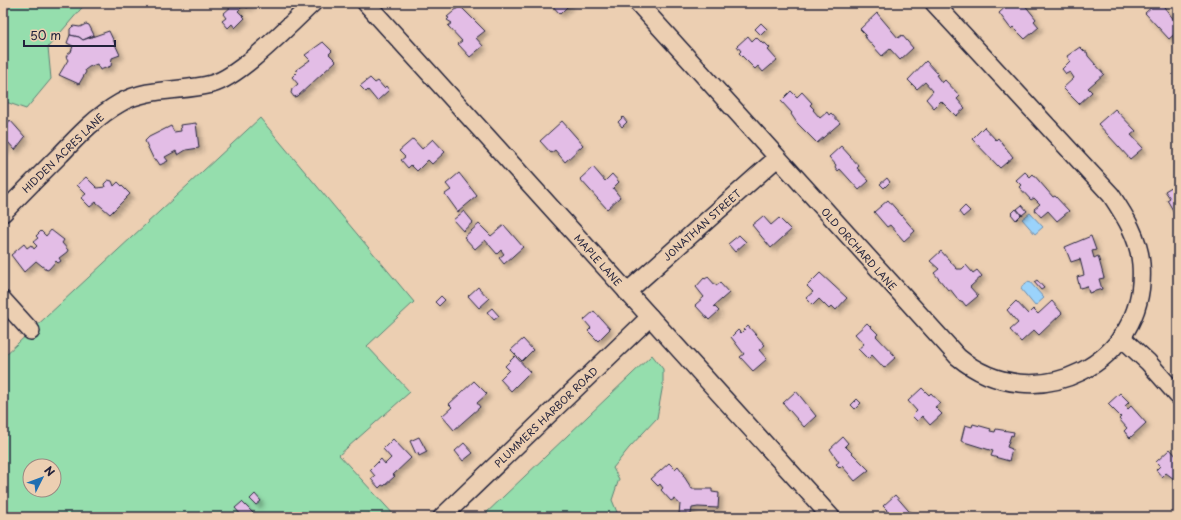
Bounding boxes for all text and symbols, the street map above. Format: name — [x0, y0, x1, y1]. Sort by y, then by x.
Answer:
scale bar — [24, 22, 115, 48]
text: 50 m — [30, 26, 61, 44]
street label: HIDDEN ACRES LANE — [18, 109, 107, 196]
street label: JONATHAN STREET — [659, 185, 744, 264]
street label: OLD ORCHARD LANE — [818, 204, 901, 293]
street label: MAPLE LANE — [571, 230, 626, 289]
street label: PLUMMERS HARBOR ROAD — [490, 363, 601, 470]
north arrow — [22, 458, 62, 498]
text: N — [41, 462, 59, 480]

